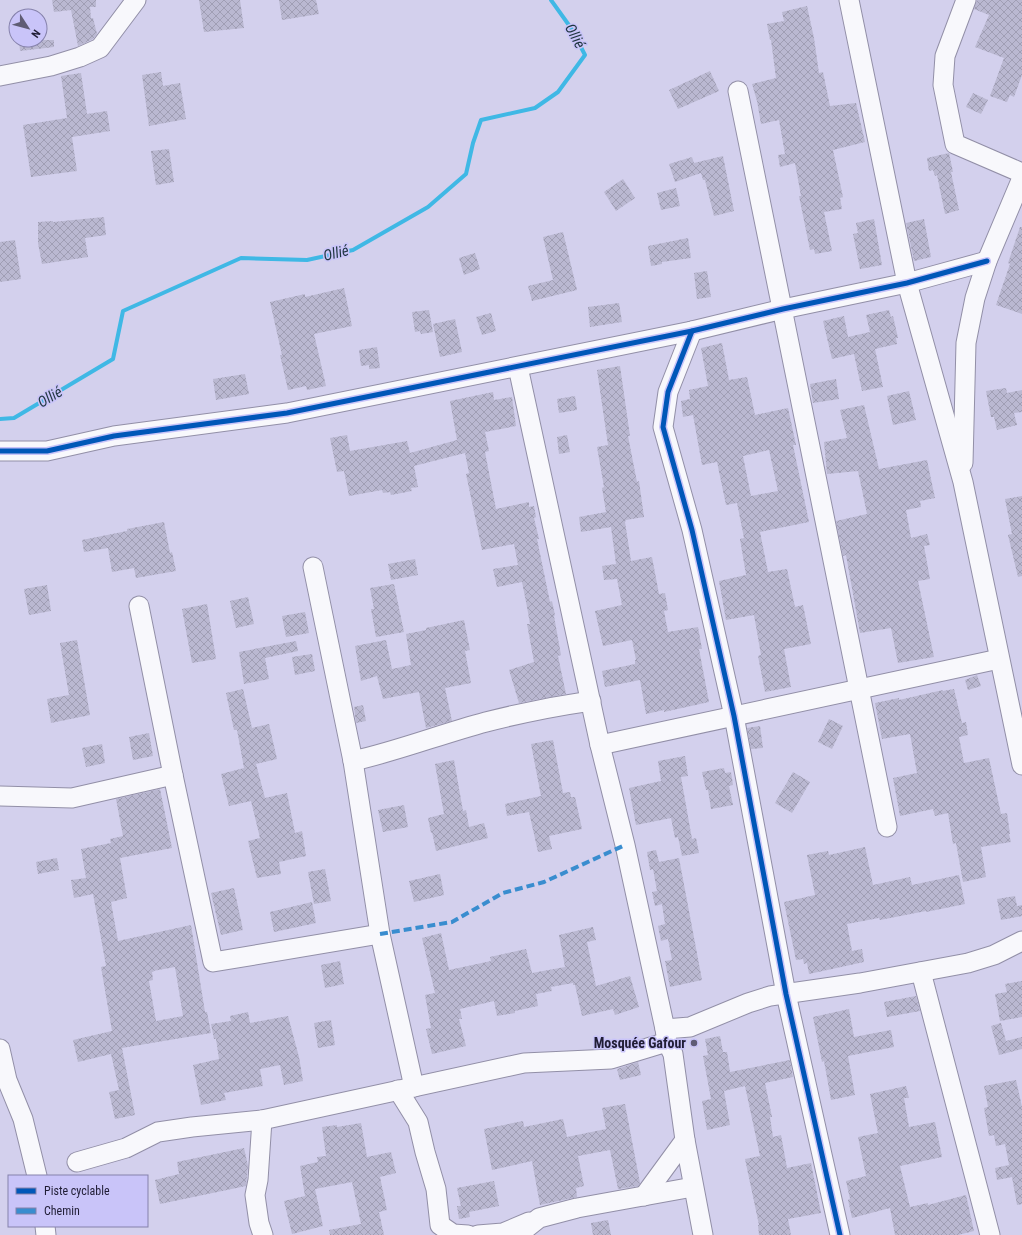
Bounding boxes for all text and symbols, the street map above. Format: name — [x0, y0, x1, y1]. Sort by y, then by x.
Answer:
north arrow — [8, 8, 48, 48]
water label: Ollié — [561, 20, 589, 52]
text: N — [28, 27, 43, 40]
water label: Ollié — [321, 241, 351, 265]
water label: Ollié — [34, 383, 66, 411]
place label: Mosquée Gafour — [594, 1035, 686, 1051]
marker: Mosquée Gafour — [689, 1038, 699, 1048]
legend — [8, 1175, 148, 1227]
text: Piste cyclable — [44, 1184, 110, 1198]
text: Chemin — [44, 1204, 80, 1218]

